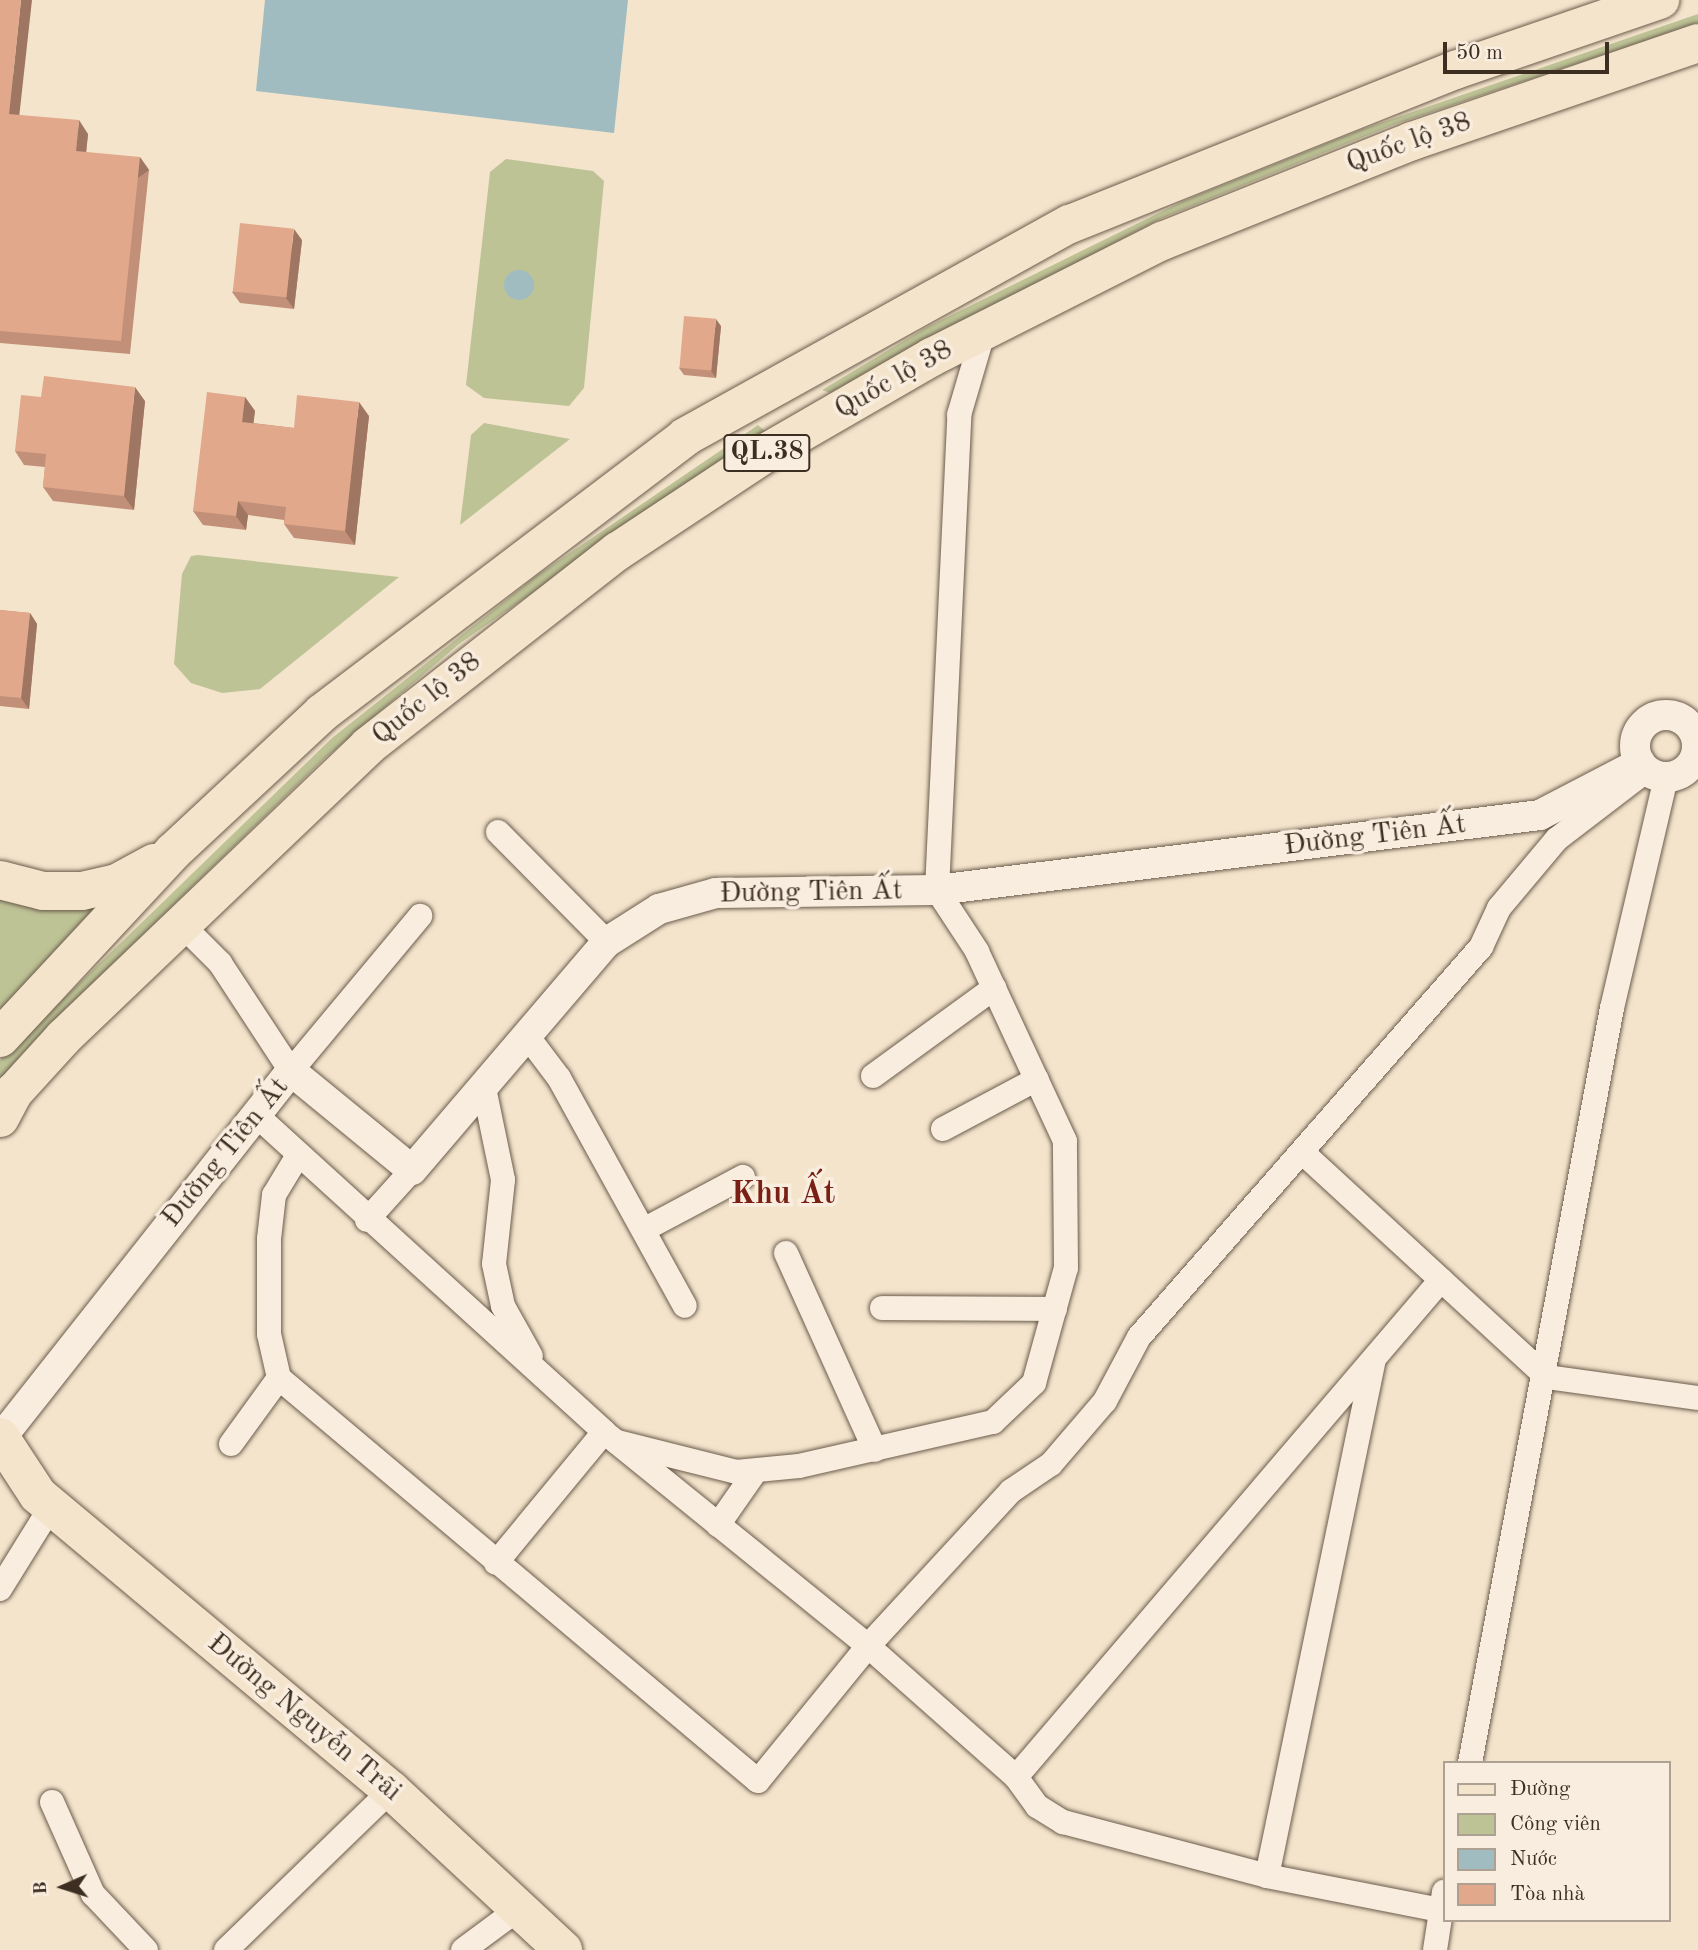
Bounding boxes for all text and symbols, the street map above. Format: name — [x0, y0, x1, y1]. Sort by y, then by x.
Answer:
scale bar — [1446, 28, 1612, 72]
text: 50 m — [1456, 43, 1503, 64]
street label: Quốc lộ 38 — [1342, 105, 1476, 181]
street label: Quốc lộ 38 — [829, 333, 959, 427]
road number: QL.38 — [723, 430, 811, 475]
street label: Quốc lộ 38 — [366, 645, 488, 753]
street label: Đường Tiên Ất — [1282, 808, 1468, 864]
street label: Đường Tiên Ất — [719, 875, 903, 911]
street label: Đường Tiên Ất — [155, 1071, 297, 1235]
district label: Khu Ất — [731, 1176, 835, 1214]
street label: Đường Nguyễn Trãi — [200, 1627, 408, 1809]
legend — [1442, 1761, 1670, 1922]
text: Đường — [1510, 1779, 1570, 1800]
text: Công viên — [1510, 1814, 1601, 1835]
text: Nước — [1510, 1849, 1557, 1870]
north arrow — [28, 1852, 98, 1922]
text: B — [32, 1881, 51, 1895]
text: Tòa nhà — [1510, 1884, 1585, 1905]

